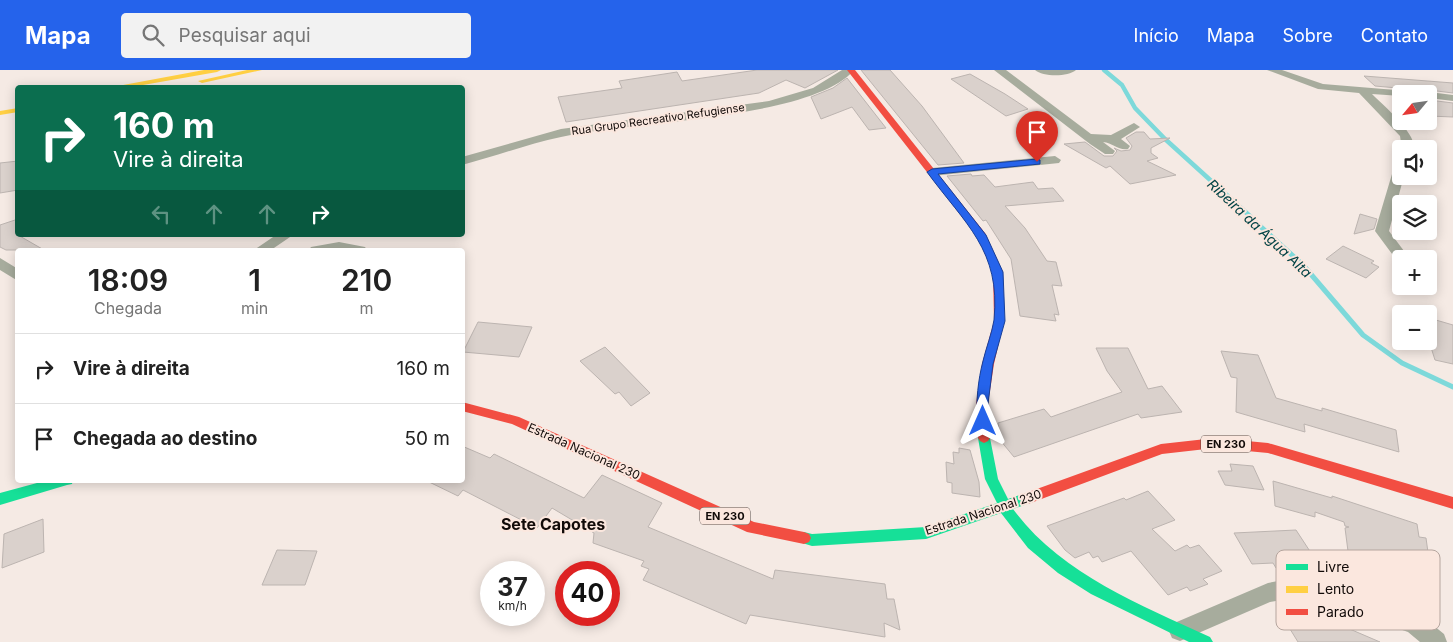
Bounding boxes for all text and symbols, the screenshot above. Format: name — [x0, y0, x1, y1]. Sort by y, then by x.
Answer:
search box — [121, 13, 471, 58]
text: Mapa — [25, 21, 91, 50]
icon: search — [139, 21, 167, 49]
text: Pesquisar aqui — [179, 24, 311, 47]
text: Início — [1134, 25, 1179, 46]
text: Mapa — [1207, 25, 1254, 46]
text: Sobre — [1282, 25, 1333, 46]
text: Contato — [1361, 25, 1428, 46]
north arrow — [1392, 85, 1438, 130]
map controls — [1392, 85, 1437, 350]
street label: Rua Grupo Recreativo Refugiense — [570, 100, 746, 138]
text: 160 m — [113, 104, 215, 146]
icon: right — [30, 105, 95, 170]
pin — [1016, 111, 1058, 162]
icon: arrive — [1023, 118, 1051, 146]
button: sound — [1392, 140, 1437, 185]
text: Vire à direita — [113, 146, 244, 172]
water label: Ribeira da Água Alta — [1204, 175, 1316, 281]
button: layers — [1392, 195, 1437, 240]
icon: left — [147, 200, 175, 228]
icon: ahead — [200, 200, 228, 228]
icon: ahead — [253, 200, 281, 228]
icon: right — [306, 200, 334, 228]
button: + — [1392, 250, 1437, 295]
text: 18:09 — [88, 262, 168, 298]
text: 1 — [248, 262, 261, 298]
text: 210 — [341, 262, 392, 298]
text: Chegada — [94, 298, 162, 318]
text: min — [241, 298, 268, 318]
text: m — [360, 298, 374, 318]
button: − — [1392, 305, 1437, 350]
icon: right — [30, 355, 58, 383]
text: Vire à direita — [73, 357, 190, 380]
text: 160 m — [397, 357, 450, 380]
position arrow — [956, 394, 1008, 446]
street label: Estrada Nacional 230 — [526, 419, 642, 483]
icon: arrive — [30, 425, 58, 453]
text: Chegada ao destino — [73, 427, 257, 450]
text: 50 m — [404, 427, 450, 450]
road number: EN 230 — [1201, 436, 1251, 452]
street label: Estrada Nacional 230 — [923, 486, 1043, 538]
road number: EN 230 — [700, 508, 750, 524]
district label: Sete Capotes — [501, 514, 605, 534]
legend — [1276, 550, 1440, 630]
text: Livre — [1317, 558, 1349, 575]
speed limit sign: 40 — [555, 561, 620, 626]
text: 37 — [497, 572, 528, 602]
text: Lento — [1317, 580, 1354, 597]
text: km/h — [498, 598, 527, 613]
text: Parado — [1317, 603, 1364, 620]

